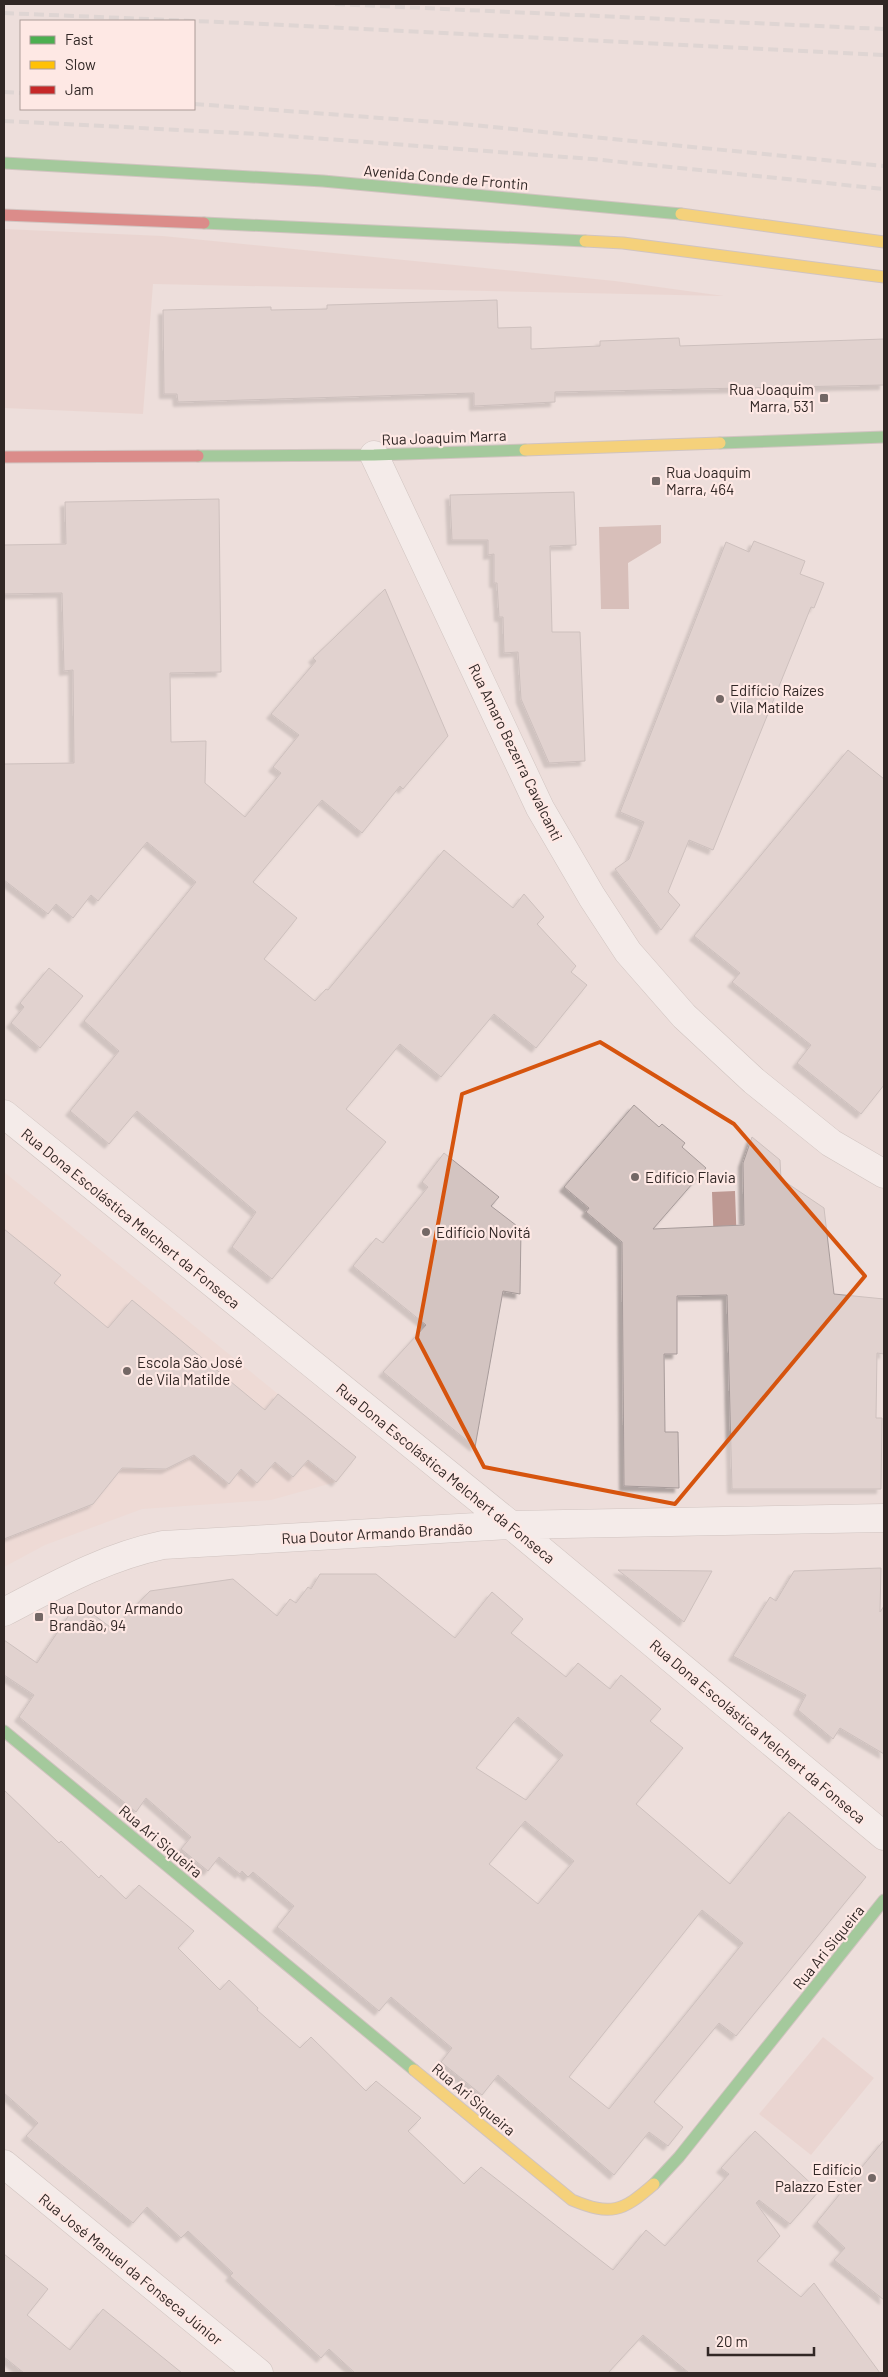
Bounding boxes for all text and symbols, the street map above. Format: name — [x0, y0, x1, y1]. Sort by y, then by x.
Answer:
legend — [20, 20, 195, 110]
text: Fast — [65, 30, 93, 48]
text: Slow — [65, 55, 96, 73]
text: Jam — [65, 80, 94, 98]
street label: Avenida Conde de Frontin — [363, 161, 529, 193]
place label: Rua Joaquim Marra, 531 — [729, 380, 814, 415]
marker: Rua Joaquim Marra, 531 — [818, 392, 830, 404]
street label: Rua Joaquim Marra — [381, 426, 507, 448]
place label: Rua Joaquim Marra, 464 — [666, 463, 751, 498]
marker: Rua Joaquim Marra, 464 — [650, 475, 662, 487]
street label: Rua Amaro Bezerra Cavalcanti — [465, 661, 567, 843]
place label: Edifício Raízes Vila Matilde — [730, 681, 824, 716]
marker: Edifício Raízes Vila Matilde — [714, 693, 726, 705]
street label: Rua Dona Escolástica Melchert da Fonseca — [18, 1124, 244, 1312]
place label: Edifício Flavia — [645, 1168, 736, 1186]
marker: Edifício Flavia — [629, 1171, 641, 1183]
place label: Edifício Novitá — [436, 1223, 531, 1241]
marker: Edifício Novitá — [420, 1226, 432, 1238]
place label: Escola São José de Vila Matilde — [137, 1353, 243, 1388]
marker: Escola São José de Vila Matilde — [121, 1365, 133, 1377]
street label: Rua Dona Escolástica Melchert da Fonseca — [333, 1379, 559, 1567]
street label: Rua Doutor Armando Brandão — [281, 1519, 473, 1547]
place label: Rua Doutor Armando Brandão, 94 — [49, 1599, 183, 1634]
marker: Rua Doutor Armando Brandão, 94 — [33, 1611, 45, 1623]
street label: Rua Dona Escolástica Melchert da Fonseca — [646, 1635, 870, 1827]
street label: Rua Ari Siqueira — [116, 1801, 206, 1881]
street label: Rua Ari Siqueira — [789, 1901, 867, 1993]
street label: Rua Ari Siqueira — [429, 2059, 519, 2139]
place label: Edifício Palazzo Ester — [775, 2160, 863, 2195]
marker: Edifício Palazzo Ester — [866, 2172, 878, 2184]
street label: Rua José Manuel da Fonseca Júnior — [36, 2189, 227, 2349]
scale bar — [708, 2324, 814, 2356]
text: 20 m — [716, 2332, 748, 2350]

